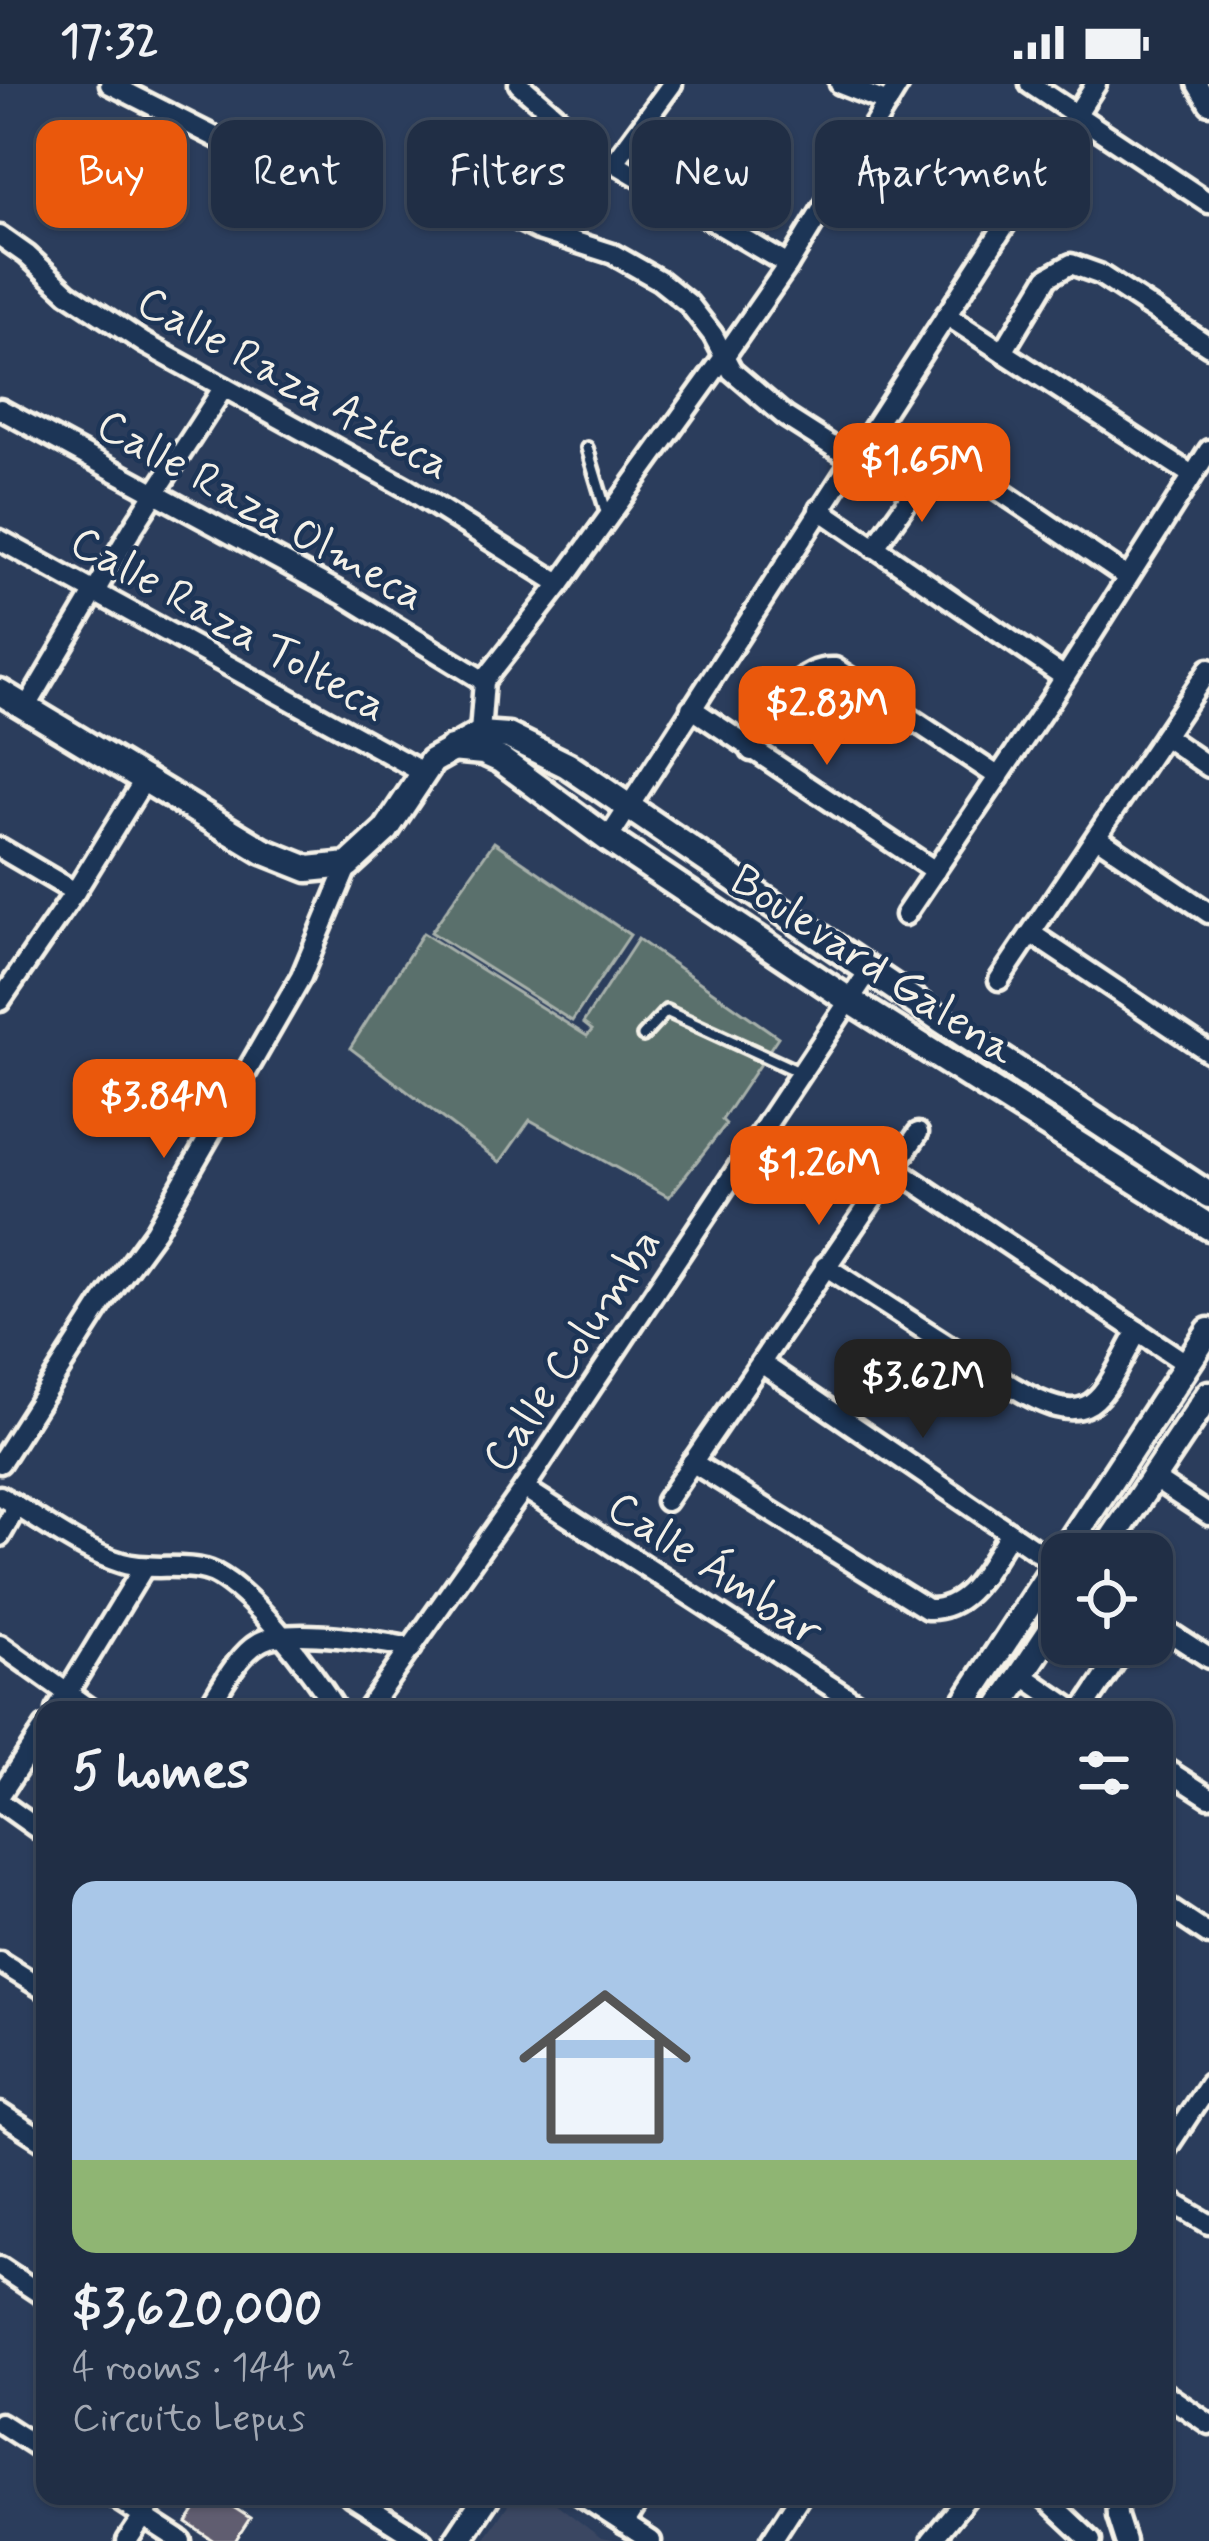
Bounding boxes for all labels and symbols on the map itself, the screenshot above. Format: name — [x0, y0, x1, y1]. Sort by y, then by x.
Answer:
street label: Calle Raza Azteca — [126, 273, 461, 495]
street label: Calle Raza Olmeca — [85, 396, 435, 626]
pin: $1.65M — [824, 423, 1020, 525]
street label: Calle Raza Tolteca — [59, 513, 398, 737]
pin: $2.83M — [729, 666, 925, 768]
street label: Boulevard Galena — [718, 852, 1027, 1081]
pin: $3.84M — [66, 1059, 262, 1161]
pin: $1.26M — [721, 1126, 917, 1228]
street label: Calle Columba — [469, 1217, 676, 1485]
pin: $3.62M — [825, 1339, 1021, 1441]
street label: Calle Ámbar — [595, 1479, 834, 1662]

